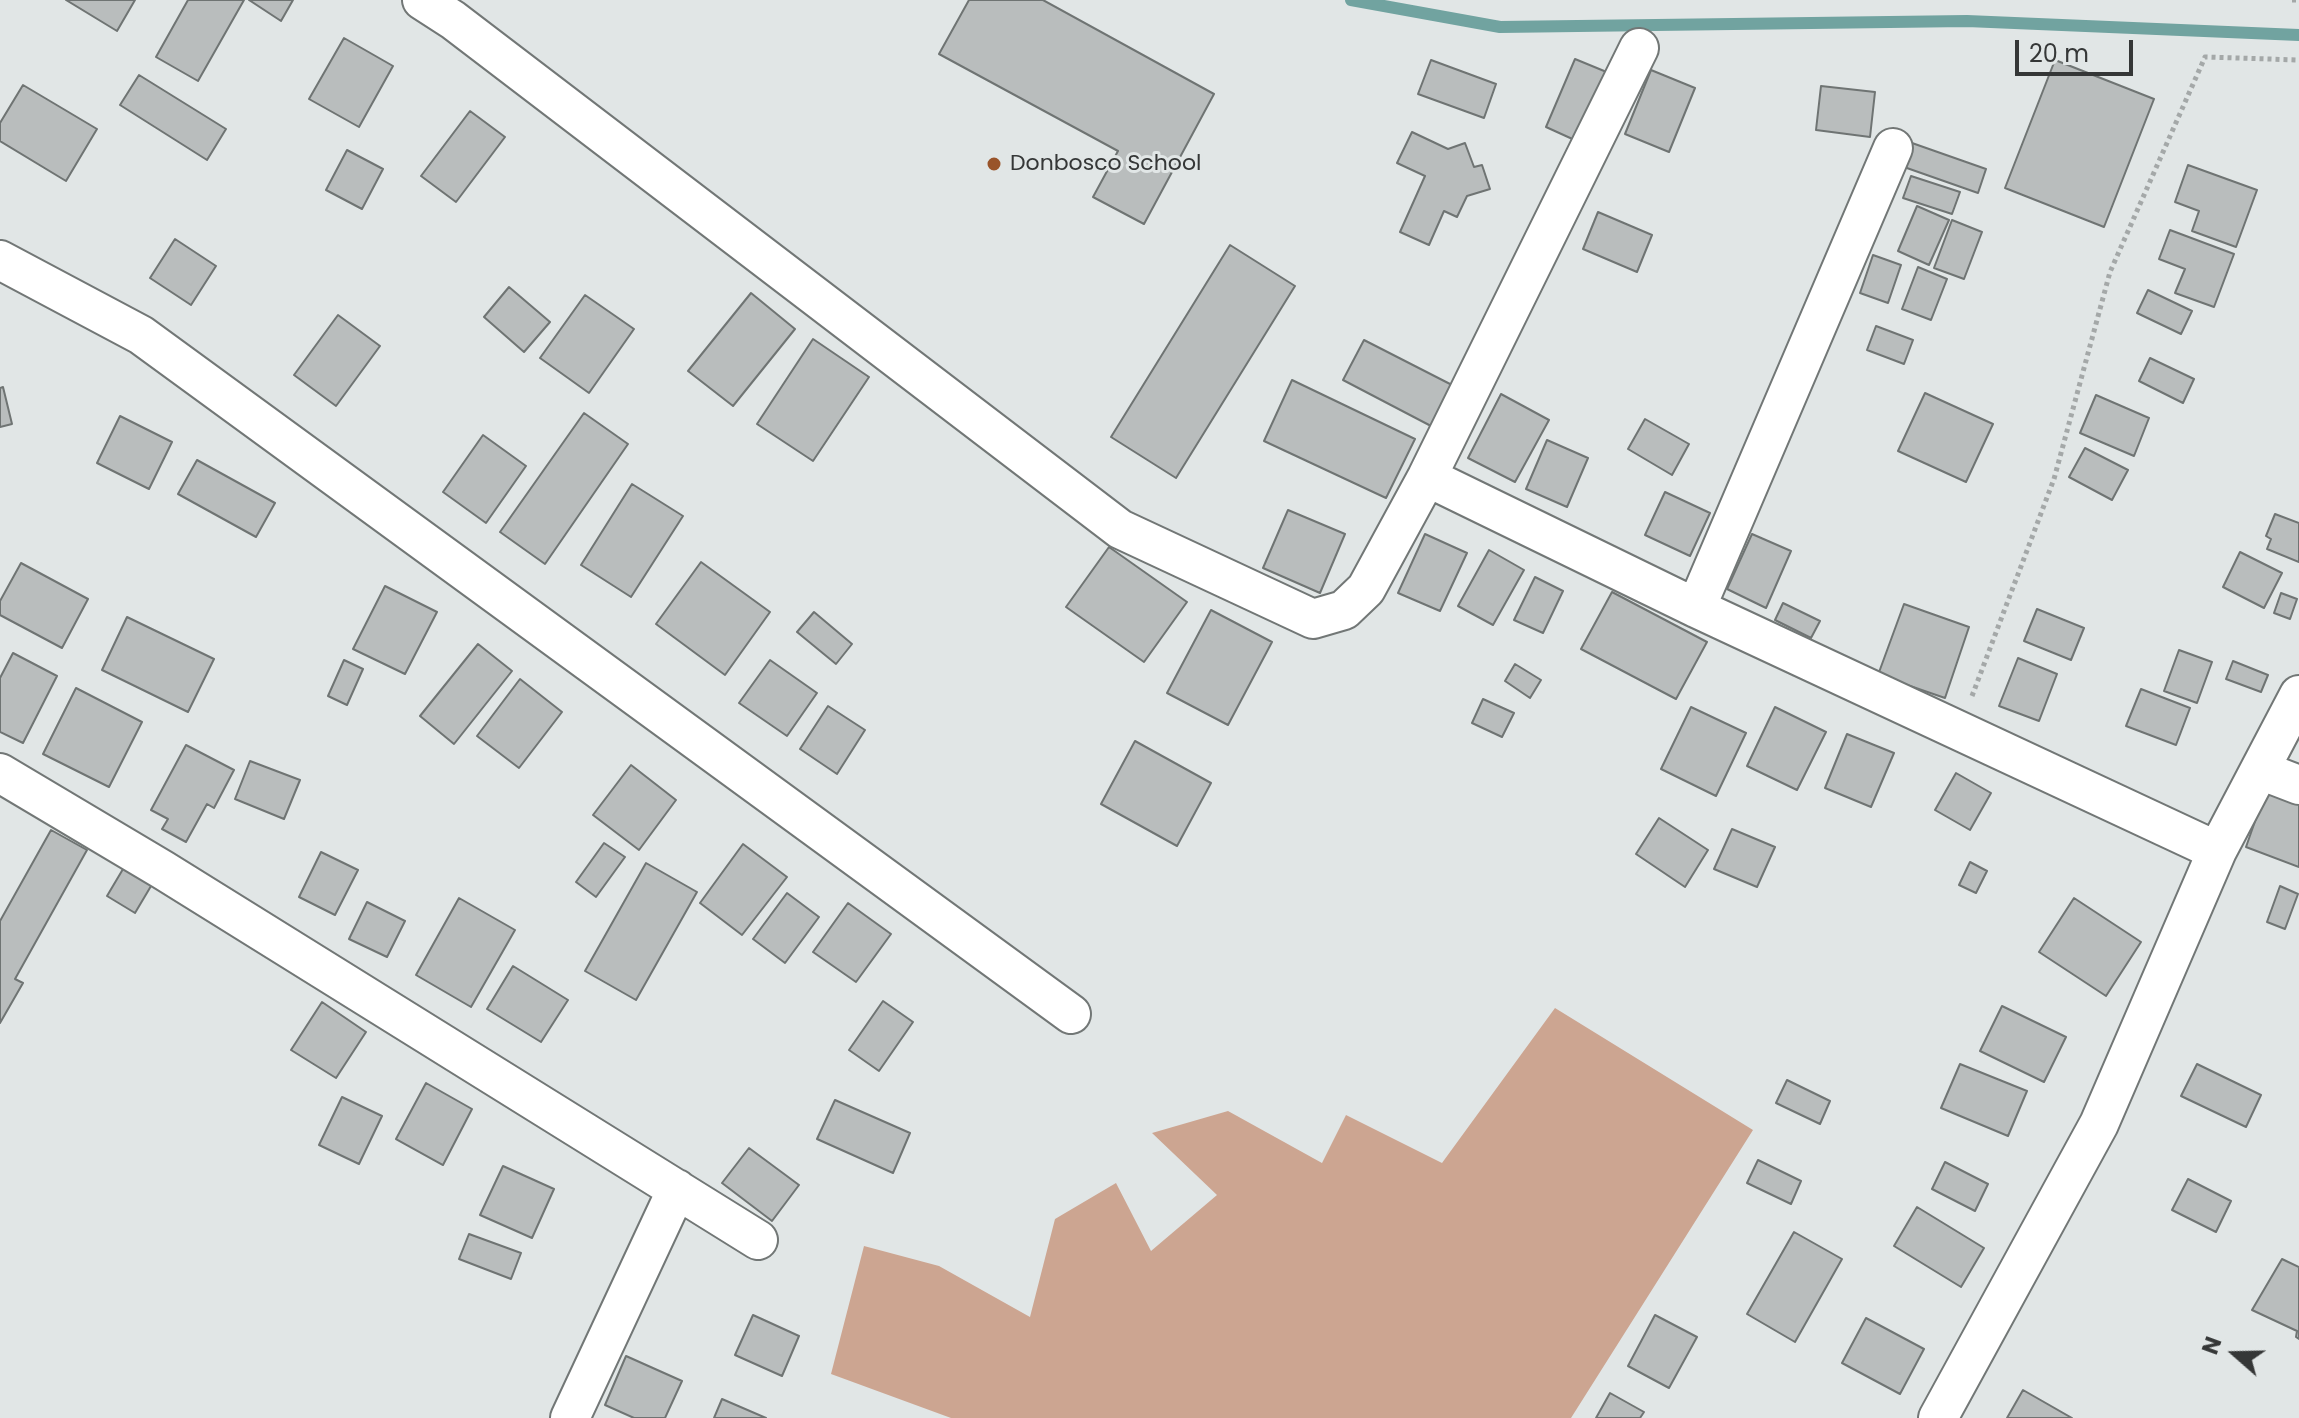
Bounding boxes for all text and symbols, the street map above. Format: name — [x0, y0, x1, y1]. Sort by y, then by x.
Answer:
scale bar — [2019, 24, 2137, 74]
text: 20 m — [2029, 37, 2089, 70]
place label: Donbosco School — [1010, 151, 1201, 177]
marker: Donbosco School — [985, 155, 1003, 173]
north arrow — [2195, 1314, 2275, 1394]
text: N — [2195, 1333, 2229, 1359]

